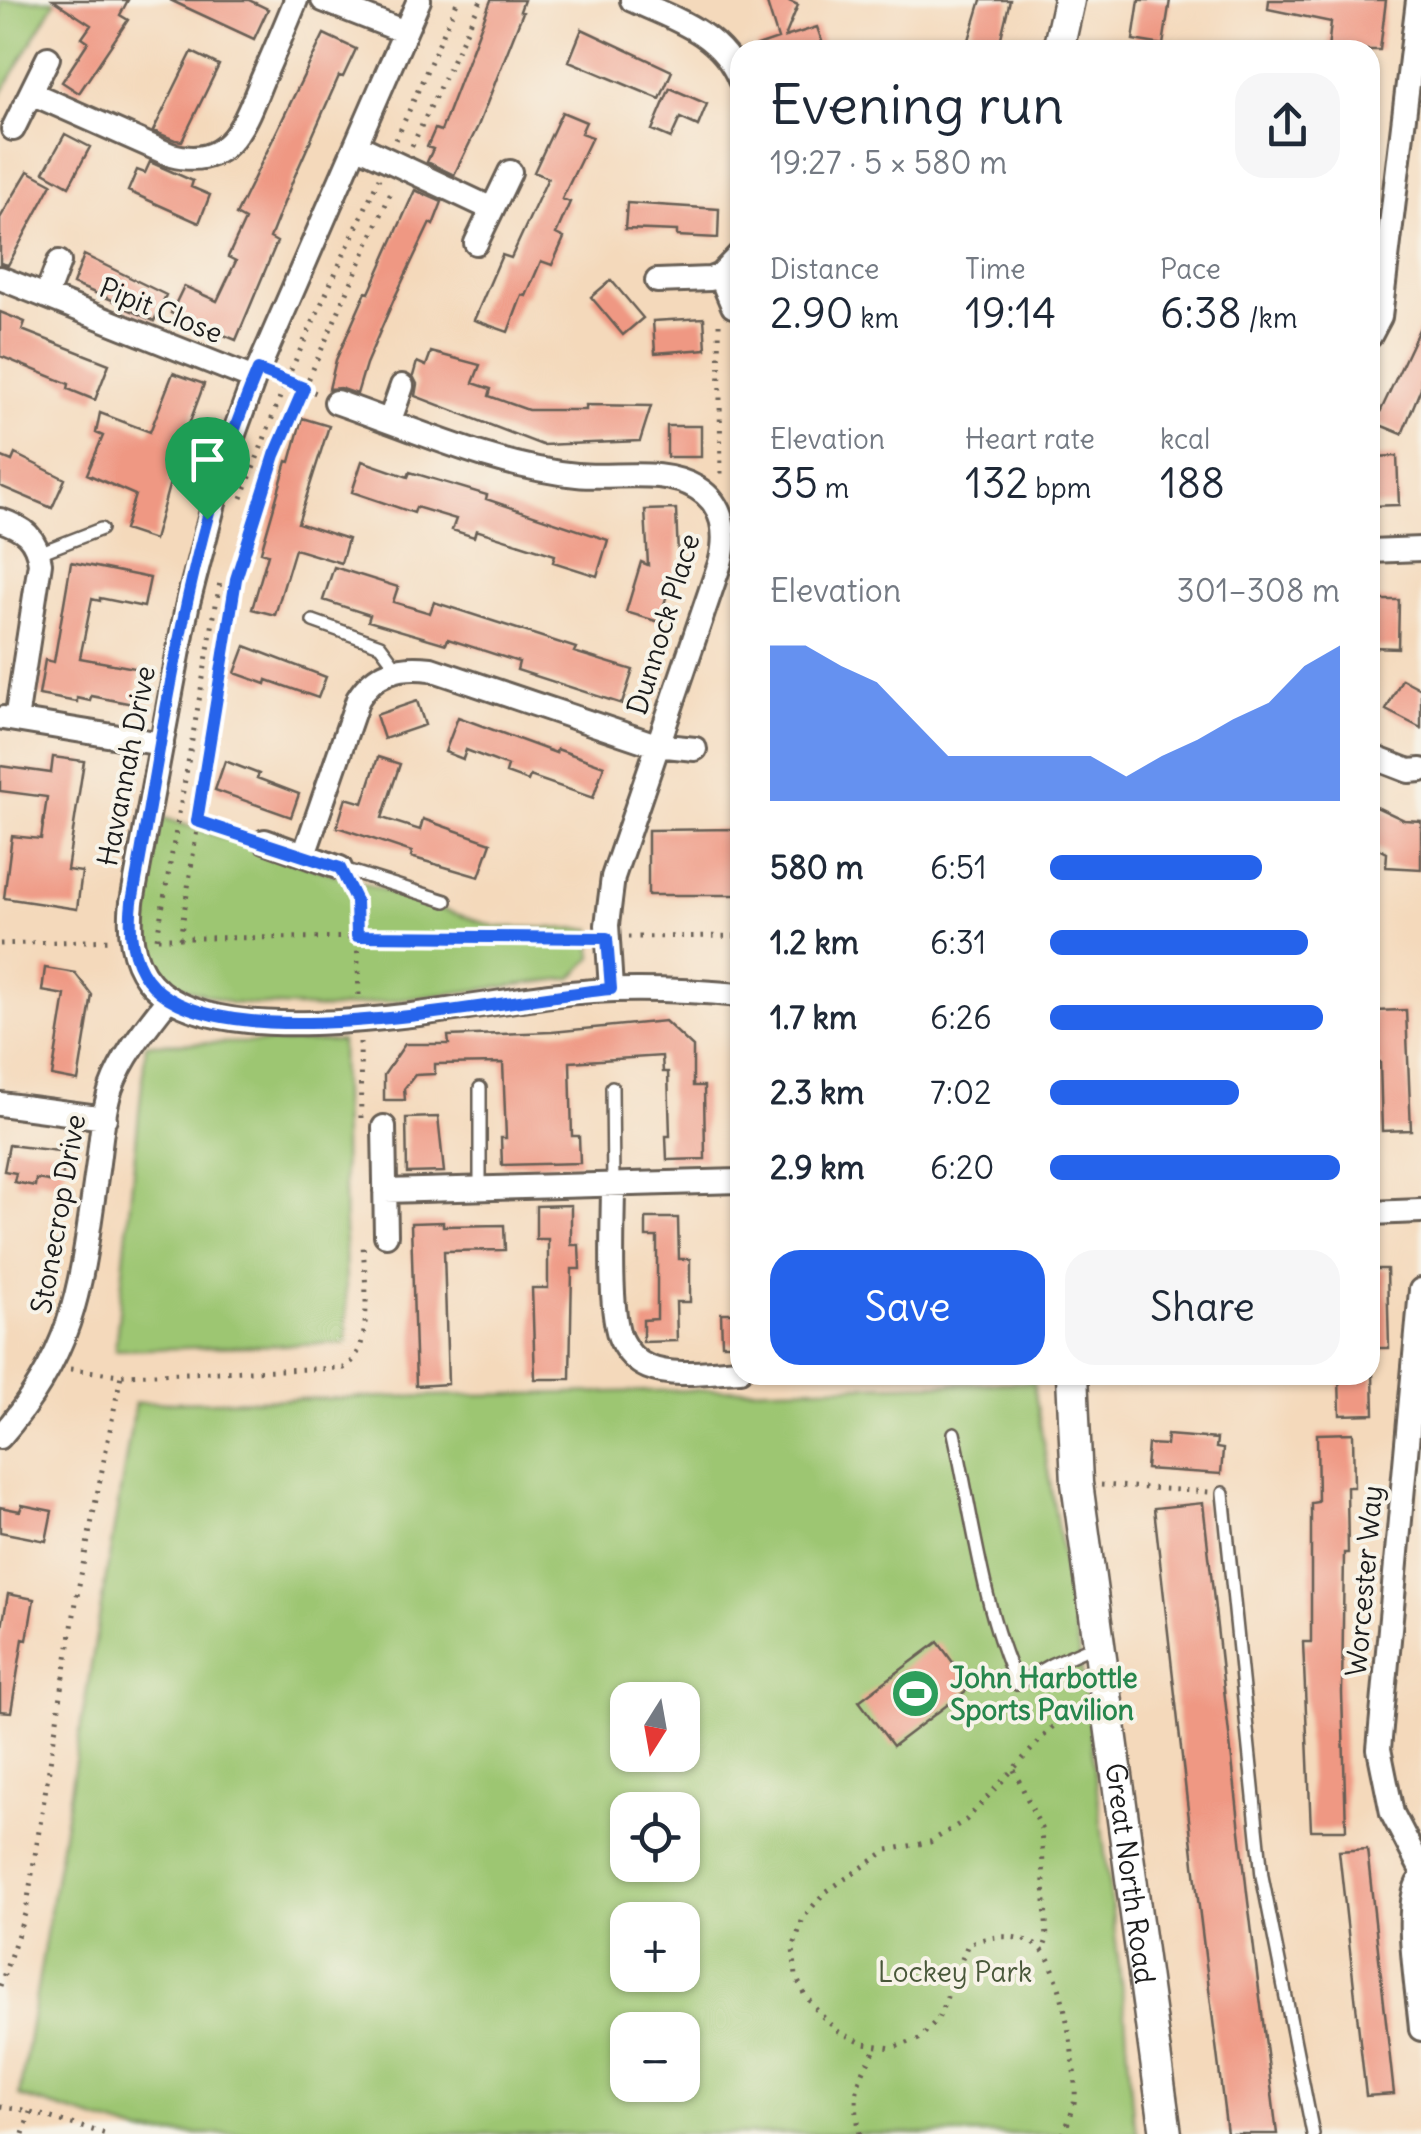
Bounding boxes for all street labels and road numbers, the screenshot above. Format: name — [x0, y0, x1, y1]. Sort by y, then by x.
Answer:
street label: Pipit Close — [94, 269, 228, 351]
street label: Dunnock Place — [618, 529, 708, 719]
street label: Havannah Drive — [89, 663, 163, 869]
street label: Stonecrop Drive — [23, 1112, 93, 1316]
street label: Worcester Way — [1338, 1484, 1390, 1678]
street label: Great North Road — [1097, 1761, 1163, 1986]

